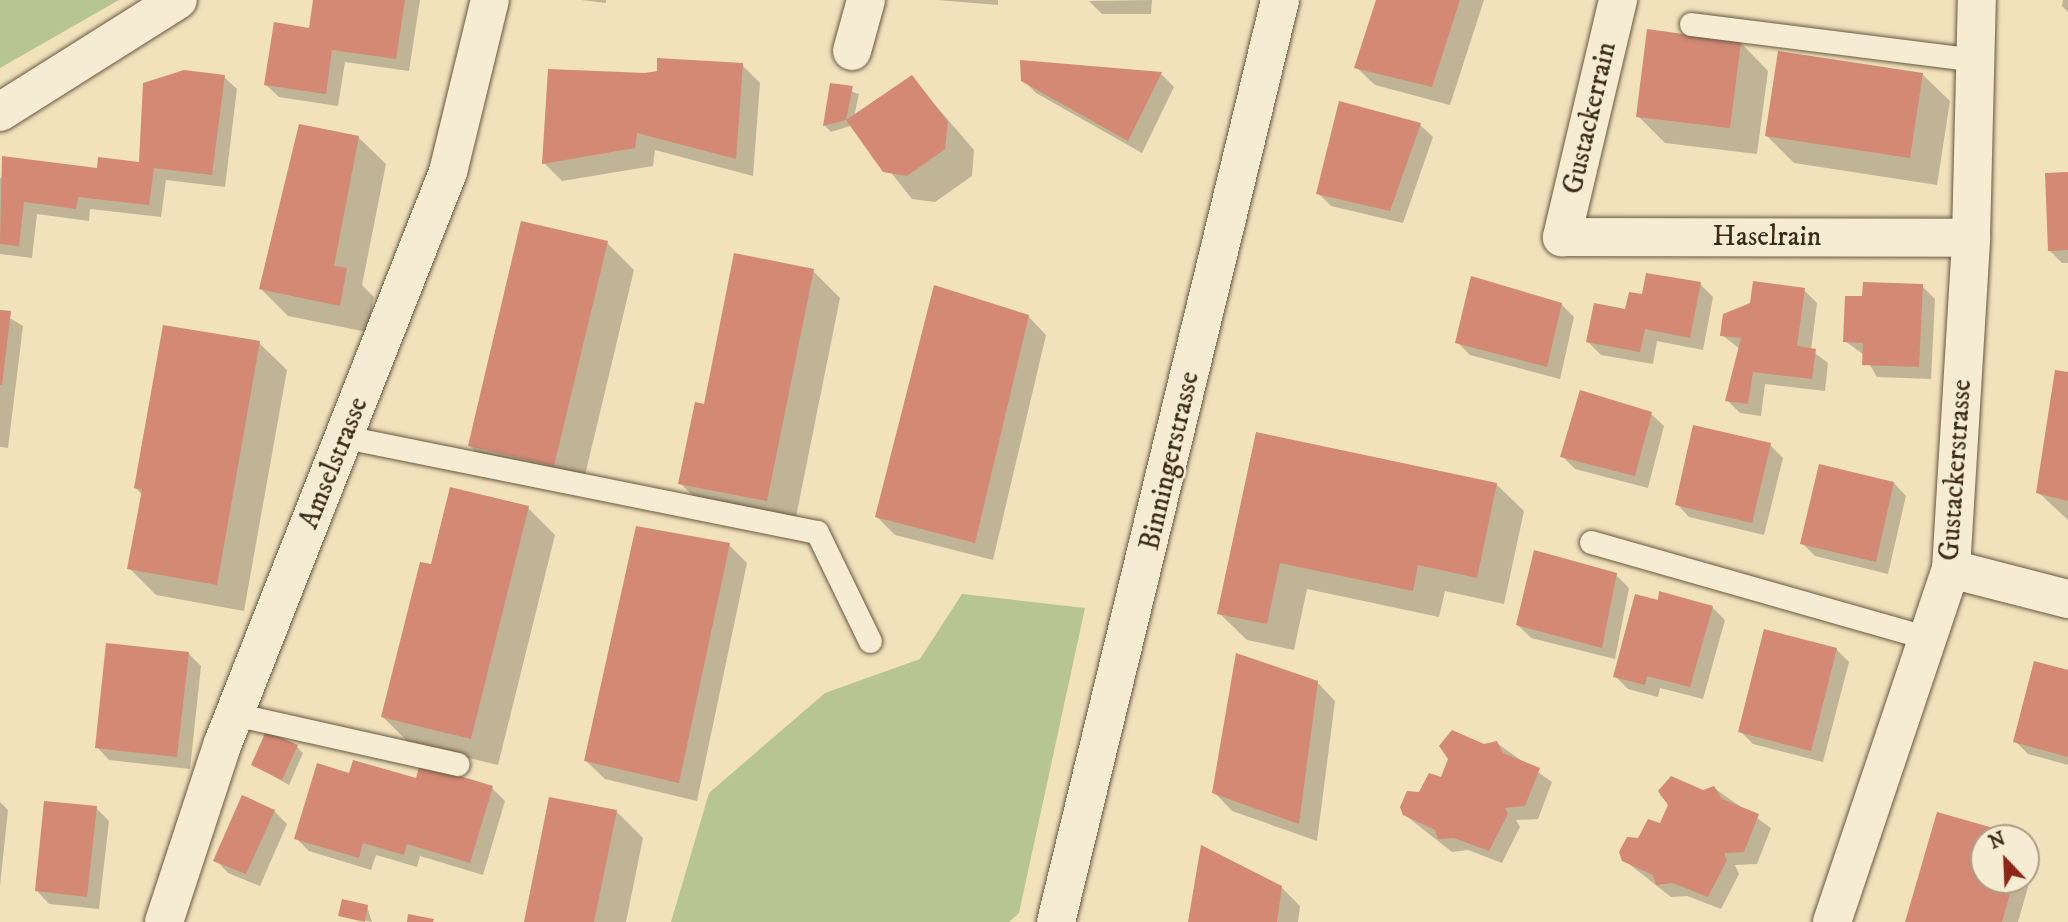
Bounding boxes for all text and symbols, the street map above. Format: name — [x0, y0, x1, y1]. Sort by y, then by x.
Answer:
street label: Gustackerrain — [1556, 39, 1624, 197]
street label: Haselrain — [1713, 220, 1821, 254]
street label: Binningerstrasse — [1133, 368, 1207, 554]
street label: Gustackerstrasse — [1933, 378, 1979, 562]
street label: Amselstrasse — [292, 392, 376, 534]
north arrow — [1970, 824, 2040, 894]
text: N — [1986, 827, 2009, 855]

